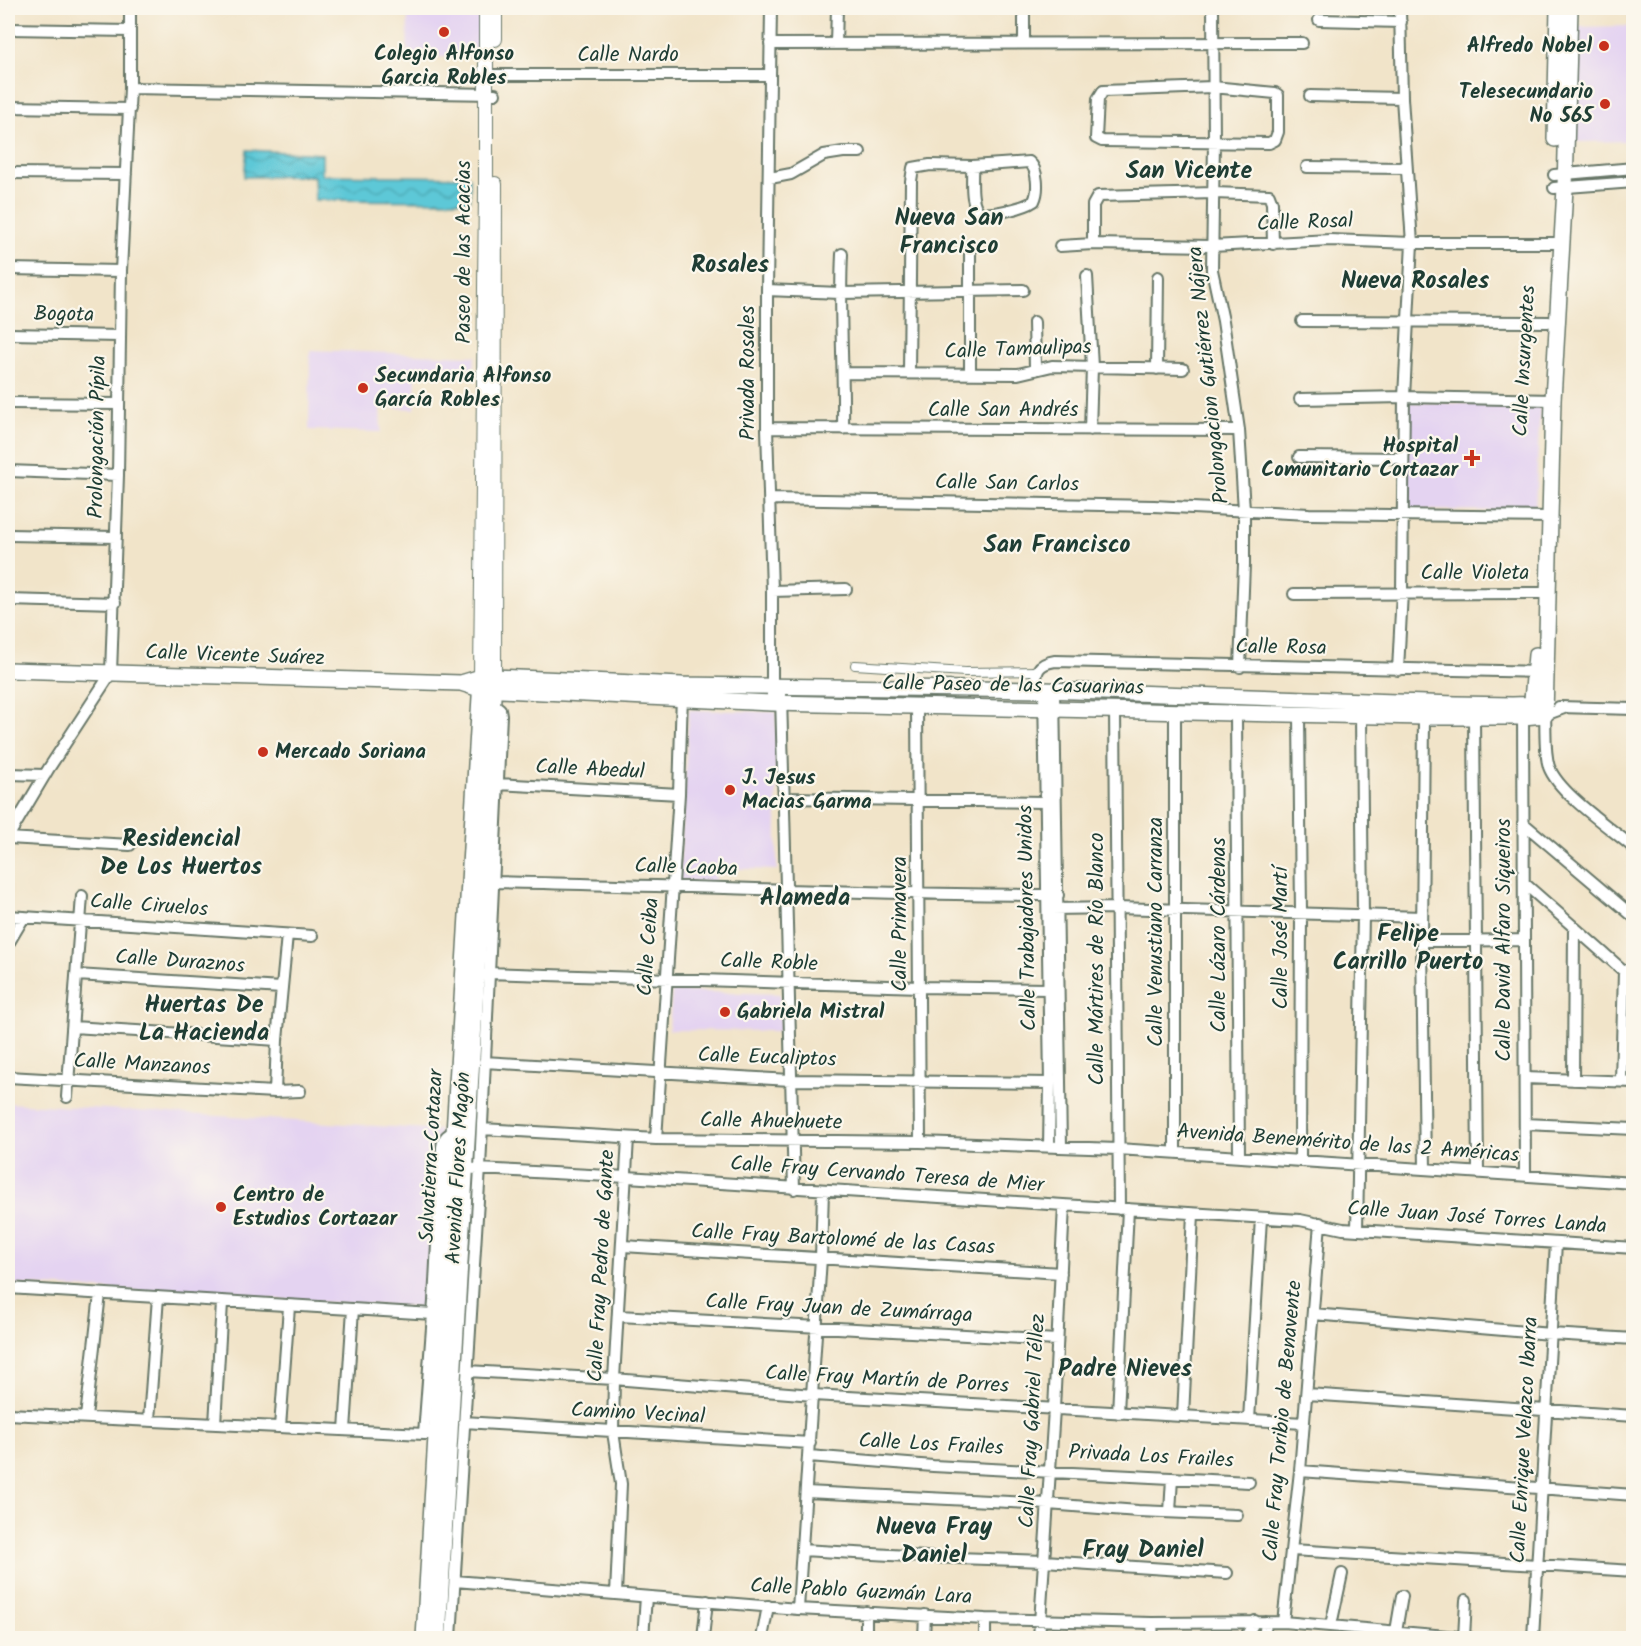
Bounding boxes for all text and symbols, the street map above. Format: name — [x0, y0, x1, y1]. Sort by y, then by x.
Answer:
marker: Colegio Alfonso Garcia Robles — [437, 25, 451, 39]
place label: Alfredo Nobel — [1467, 30, 1592, 63]
place label: Colegio Alfonso Garcia Robles — [374, 38, 514, 95]
street label: Calle Nardo — [577, 39, 679, 72]
marker: Alfredo Nobel — [1597, 39, 1611, 53]
place label: Telesecundario No 565 — [1459, 76, 1595, 133]
marker: Telesecundario No 565 — [1598, 97, 1612, 111]
district label: San Vicente — [1126, 152, 1252, 191]
street label: Paseo de las Acacias — [448, 160, 481, 344]
district label: Nueva San Francisco — [895, 199, 1003, 266]
street label: Calle Rosal — [1256, 205, 1354, 241]
street label: Prolongacion Gutiérrez Nájera — [1179, 244, 1239, 506]
district label: Rosales — [691, 246, 769, 285]
district label: Nueva Rosales — [1341, 262, 1489, 301]
street label: Calle Insurgentes — [1505, 284, 1545, 437]
street label: Bogota — [34, 298, 94, 332]
street label: Privada Rosales — [732, 305, 765, 440]
street label: Calle Tamaulipas — [944, 331, 1092, 369]
street label: Prolongación Pípila — [80, 355, 116, 519]
place label: Secundaria Alfonso García Robles — [375, 360, 552, 417]
marker: Secundaria Alfonso García Robles — [356, 381, 370, 395]
street label: Calle San Andrés — [928, 394, 1078, 427]
place label: Hospital Comunitario Cortazar — [1261, 430, 1459, 487]
marker: Hospital Comunitario Cortazar — [1463, 449, 1481, 467]
street label: Calle San Carlos — [935, 466, 1079, 502]
district label: San Francisco — [983, 526, 1131, 565]
street label: Calle Violeta — [1421, 557, 1529, 590]
street label: Calle Rosa — [1235, 631, 1327, 665]
street label: Calle Vicente Suárez — [145, 636, 325, 676]
street label: Calle Paseo de las Casuarinas — [882, 667, 1144, 705]
place label: Mercado Soriana — [275, 736, 426, 769]
marker: Mercado Soriana — [256, 745, 270, 759]
street label: Calle Abedul — [534, 751, 646, 789]
place label: J. Jesus Macias Garma — [742, 762, 872, 819]
marker: J. Jesus Macias Garma — [723, 783, 737, 797]
street label: Calle Trabajadores Unidos — [1010, 805, 1046, 1031]
street label: Calle Venustiano Carranza — [1140, 817, 1173, 1047]
street label: Calle David Alfaro Siqueiros — [1488, 818, 1521, 1062]
district label: Residencial De Los Huertos — [100, 820, 262, 887]
street label: Calle Mártires de Río Blanco — [1081, 833, 1114, 1085]
street label: Calle Lázaro Cárdenas — [1203, 837, 1236, 1033]
street label: Calle Caoba — [634, 850, 738, 886]
street label: Calle Primavera — [884, 856, 917, 992]
street label: Calle José Martí — [1265, 864, 1298, 1010]
district label: Alameda — [760, 879, 850, 918]
street label: Calle Ciruelos — [89, 885, 209, 927]
street label: Calle Ceiba — [629, 897, 669, 997]
district label: Felipe Carrillo Puerto — [1333, 915, 1483, 982]
street label: Calle Duraznos — [114, 941, 246, 983]
street label: Calle Roble — [719, 945, 819, 981]
district label: Huertas De La Hacienda — [139, 986, 269, 1053]
place label: Gabriela Mistral — [737, 996, 885, 1029]
marker: Gabriela Mistral — [718, 1005, 732, 1019]
street label: Calle Eucaliptos — [697, 1039, 837, 1077]
street label: Calle Manzanos — [73, 1045, 211, 1085]
street label: Salvatierra-Cortazar — [411, 1067, 453, 1244]
street label: Avenida Flores Magón — [437, 1071, 481, 1265]
street label: Calle Ahuehuete — [699, 1104, 843, 1140]
street label: Avenida Benemérito de las 2 Américas — [1176, 1116, 1521, 1172]
street label: Calle Fray Pedro de Gante — [579, 1148, 625, 1383]
street label: Calle Fray Cervando Teresa de Mier — [729, 1148, 1046, 1203]
place label: Centro de Estudios Cortazar — [233, 1179, 398, 1236]
street label: Calle Juan José Torres Landa — [1346, 1192, 1608, 1244]
marker: Centro de Estudios Cortazar — [214, 1200, 228, 1214]
street label: Calle Fray Bartolomé de las Casas — [690, 1216, 996, 1264]
street label: Calle Fray Toribio de Benavente — [1254, 1278, 1312, 1563]
street label: Calle Fray Juan de Zumárraga — [704, 1286, 974, 1332]
street label: Calle Fray Gabriel Téllez — [1011, 1313, 1055, 1529]
street label: Calle Enrique Velazco Ibarra — [1502, 1316, 1548, 1564]
district label: Padre Nieves — [1058, 1350, 1192, 1389]
street label: Calle Fray Martín de Porres — [764, 1357, 1010, 1403]
street label: Camino Vecinal — [570, 1394, 706, 1434]
street label: Calle Los Frailes — [858, 1425, 1004, 1465]
street label: Privada Los Frailes — [1068, 1436, 1235, 1478]
district label: Nueva Fray Daniel — [876, 1508, 993, 1575]
district label: Fray Daniel — [1082, 1531, 1204, 1570]
street label: Calle Pablo Guzmán Lara — [749, 1570, 973, 1614]

